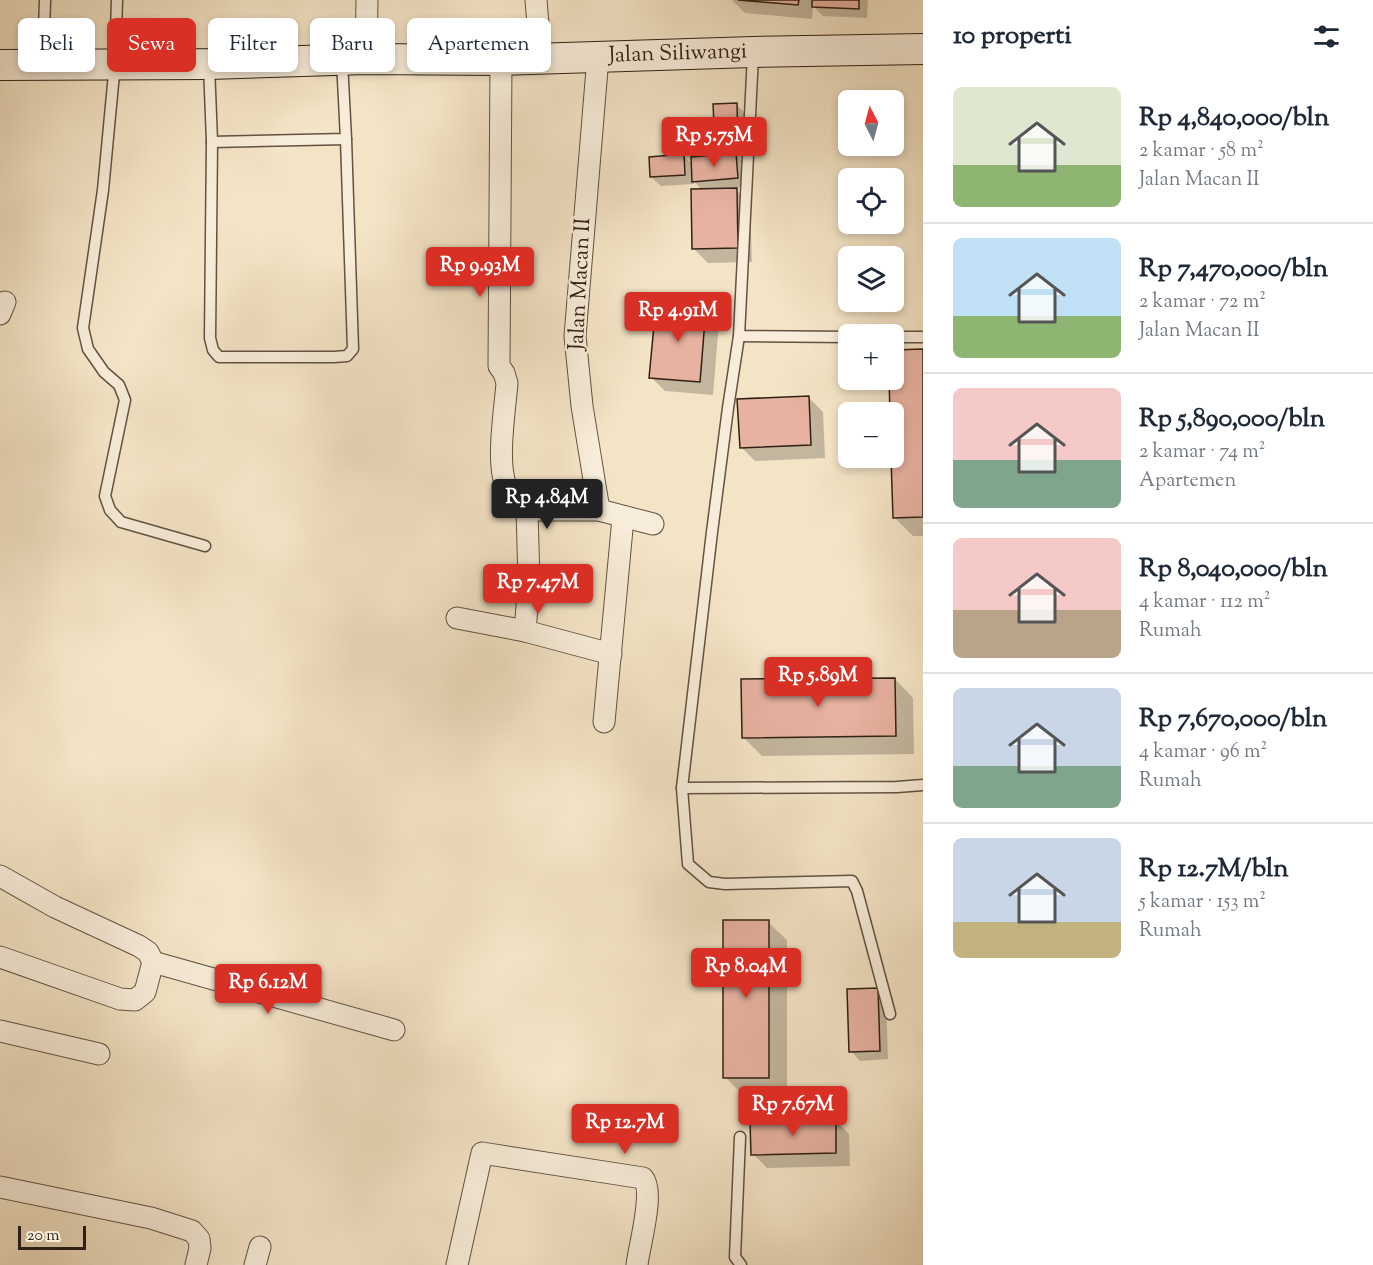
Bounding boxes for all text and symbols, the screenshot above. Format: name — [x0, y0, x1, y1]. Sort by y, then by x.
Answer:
chip: Beli — [18, 18, 95, 72]
chip: Sewa — [107, 18, 196, 72]
chip: Filter — [208, 18, 298, 72]
chip: Baru — [310, 18, 395, 72]
chip: Apartemen — [407, 18, 551, 72]
text: 10 properti — [953, 18, 1072, 55]
icon: filters — [1310, 20, 1343, 53]
street label: Jalan Siliwangi — [607, 36, 748, 73]
north arrow — [838, 90, 904, 156]
map controls — [838, 90, 904, 468]
text: Rp 4,840,000/bln — [1139, 100, 1329, 137]
icon: home — [1001, 111, 1073, 183]
pin: Rp 5.75M — [652, 117, 776, 168]
text: Rp 5.75M — [676, 122, 752, 151]
text: 2 kamar · 58 m² — [1139, 137, 1264, 166]
text: Jalan Macan II — [1139, 166, 1260, 195]
button: locate — [838, 168, 904, 234]
street label: Jalan Macan II — [561, 217, 600, 352]
button: layers — [838, 246, 904, 312]
pin: Rp 9.93M — [418, 247, 542, 298]
text: Rp 7,470,000/bln — [1139, 251, 1328, 288]
text: Rp 9.93M — [440, 252, 520, 281]
icon: home — [1001, 262, 1073, 334]
text: 2 kamar · 72 m² — [1139, 288, 1266, 317]
pin: Rp 4.91M — [616, 292, 740, 343]
text: Rp 4.91M — [638, 297, 718, 326]
text: Jalan Macan II — [1139, 317, 1260, 346]
button: + — [838, 324, 904, 390]
text: Rp 5,890,000/bln — [1139, 401, 1325, 438]
button: − — [838, 402, 904, 468]
icon: home — [1001, 412, 1073, 484]
text: 2 kamar · 74 m² — [1139, 438, 1266, 467]
text: Apartemen — [1139, 467, 1236, 496]
pin: Rp 4.84M — [485, 479, 609, 530]
text: Rp 4.84M — [506, 484, 588, 513]
text: Rp 8,040,000/bln — [1139, 551, 1328, 588]
icon: home — [1001, 562, 1073, 634]
pin: Rp 7.47M — [476, 564, 600, 615]
text: Rp 7.47M — [497, 569, 579, 598]
text: 4 kamar · 112 m² — [1139, 588, 1271, 617]
text: Rumah — [1139, 617, 1202, 646]
pin: Rp 5.89M — [756, 657, 880, 708]
text: Rp 5.89M — [778, 662, 858, 691]
text: Rp 7,670,000/bln — [1139, 701, 1327, 738]
icon: home — [1001, 712, 1073, 784]
text: 4 kamar · 96 m² — [1139, 738, 1267, 767]
text: Rumah — [1139, 767, 1202, 796]
text: Rp 12.7M/bln — [1139, 851, 1289, 888]
icon: home — [1001, 862, 1073, 934]
text: 5 kamar · 153 m² — [1139, 888, 1266, 917]
text: Rumah — [1139, 917, 1202, 946]
pin: Rp 8.04M — [684, 948, 808, 999]
text: Rp 8.04M — [705, 953, 787, 982]
pin: Rp 6.12M — [206, 964, 330, 1015]
text: Rp 6.12M — [229, 969, 307, 998]
pin: Rp 7.67M — [731, 1086, 855, 1137]
text: Rp 7.67M — [752, 1091, 834, 1120]
pin: Rp 12.7M — [563, 1104, 687, 1155]
text: Rp 12.7M — [586, 1109, 664, 1138]
scale bar — [18, 1223, 86, 1250]
text: 20 m — [27, 1225, 60, 1248]

